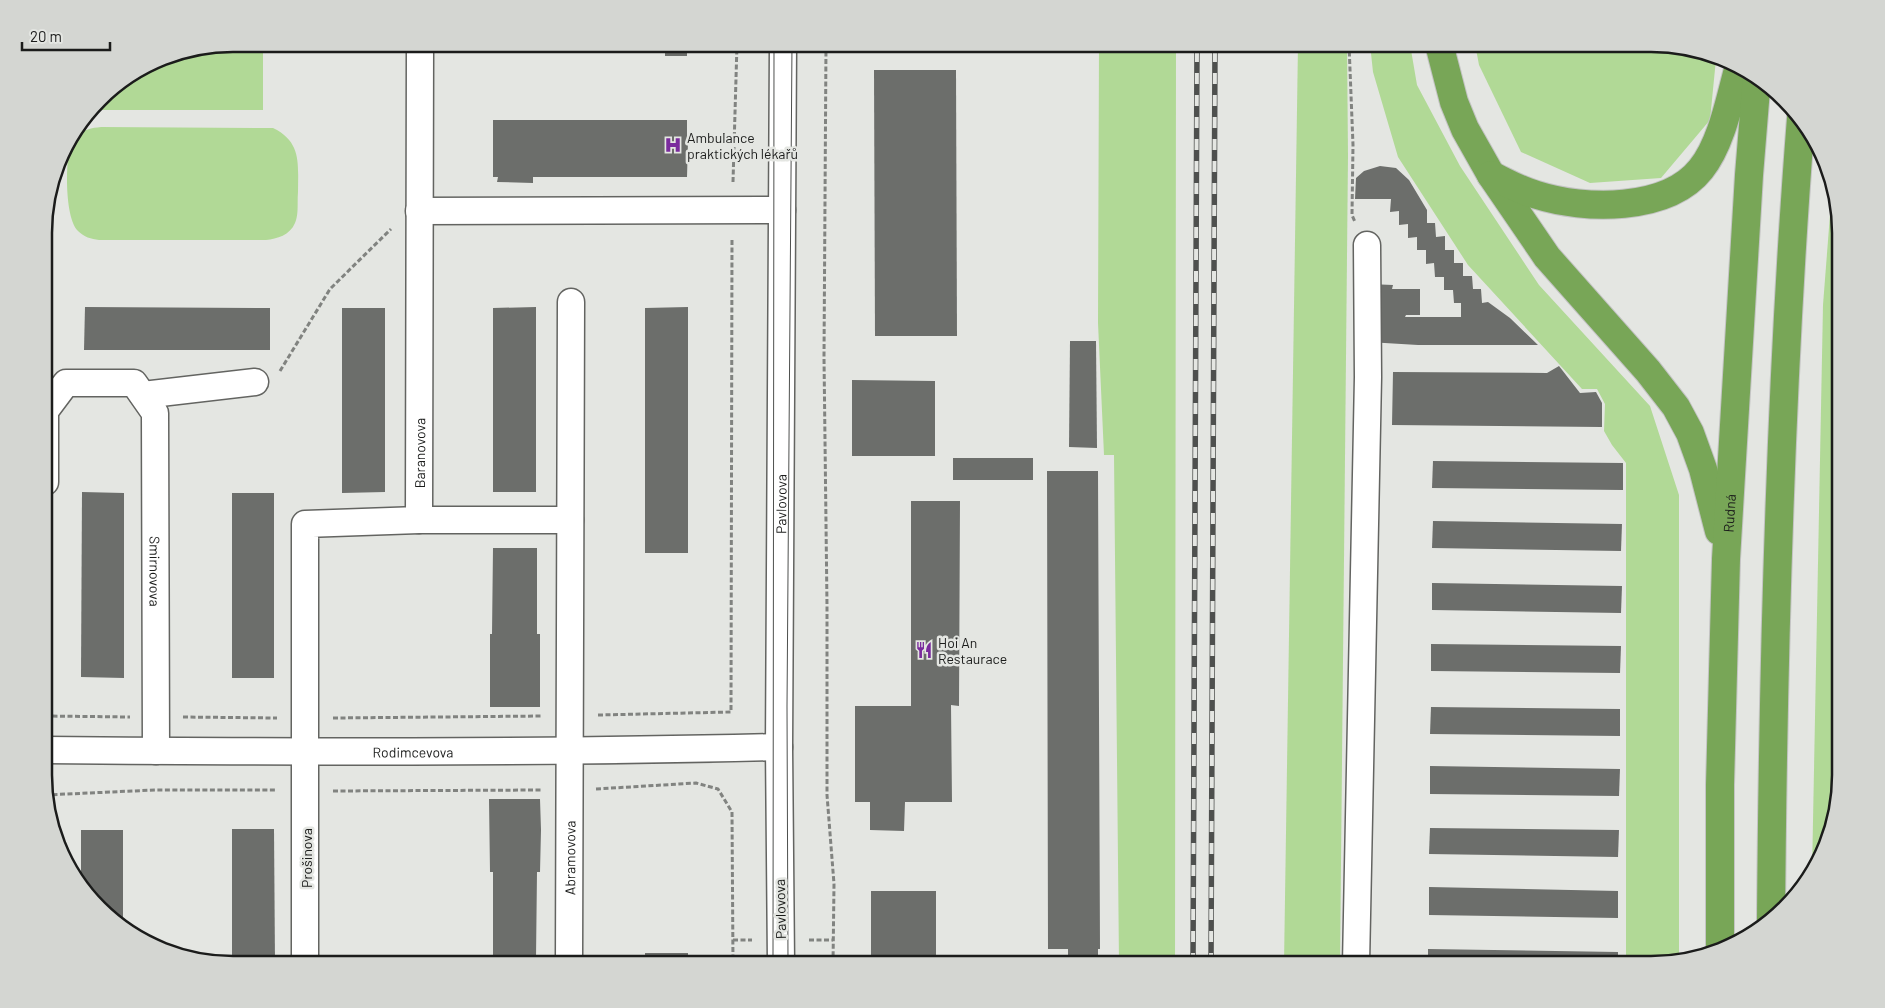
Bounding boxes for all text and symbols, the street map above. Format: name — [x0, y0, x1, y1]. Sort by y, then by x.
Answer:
scale bar — [22, 20, 110, 52]
text: 20 m — [30, 27, 62, 45]
place label: Ambulance praktických lékařů — [687, 129, 798, 162]
hospital icon: Ambulance praktických lékařů — [663, 135, 683, 155]
street label: Baranovova — [411, 418, 428, 488]
street label: Pavlovova — [772, 474, 789, 534]
street label: Rudná — [1719, 493, 1738, 533]
street label: Smirnovova — [147, 536, 164, 607]
place label: Hoi An Restaurace — [938, 634, 1007, 667]
restaurant icon: Hoi An Restaurace — [914, 640, 934, 660]
street label: Rodimcevova — [373, 743, 453, 760]
street label: Abramovova — [561, 821, 578, 895]
street label: Prošinova — [298, 828, 315, 888]
street label: Pavlovova — [771, 879, 789, 939]

